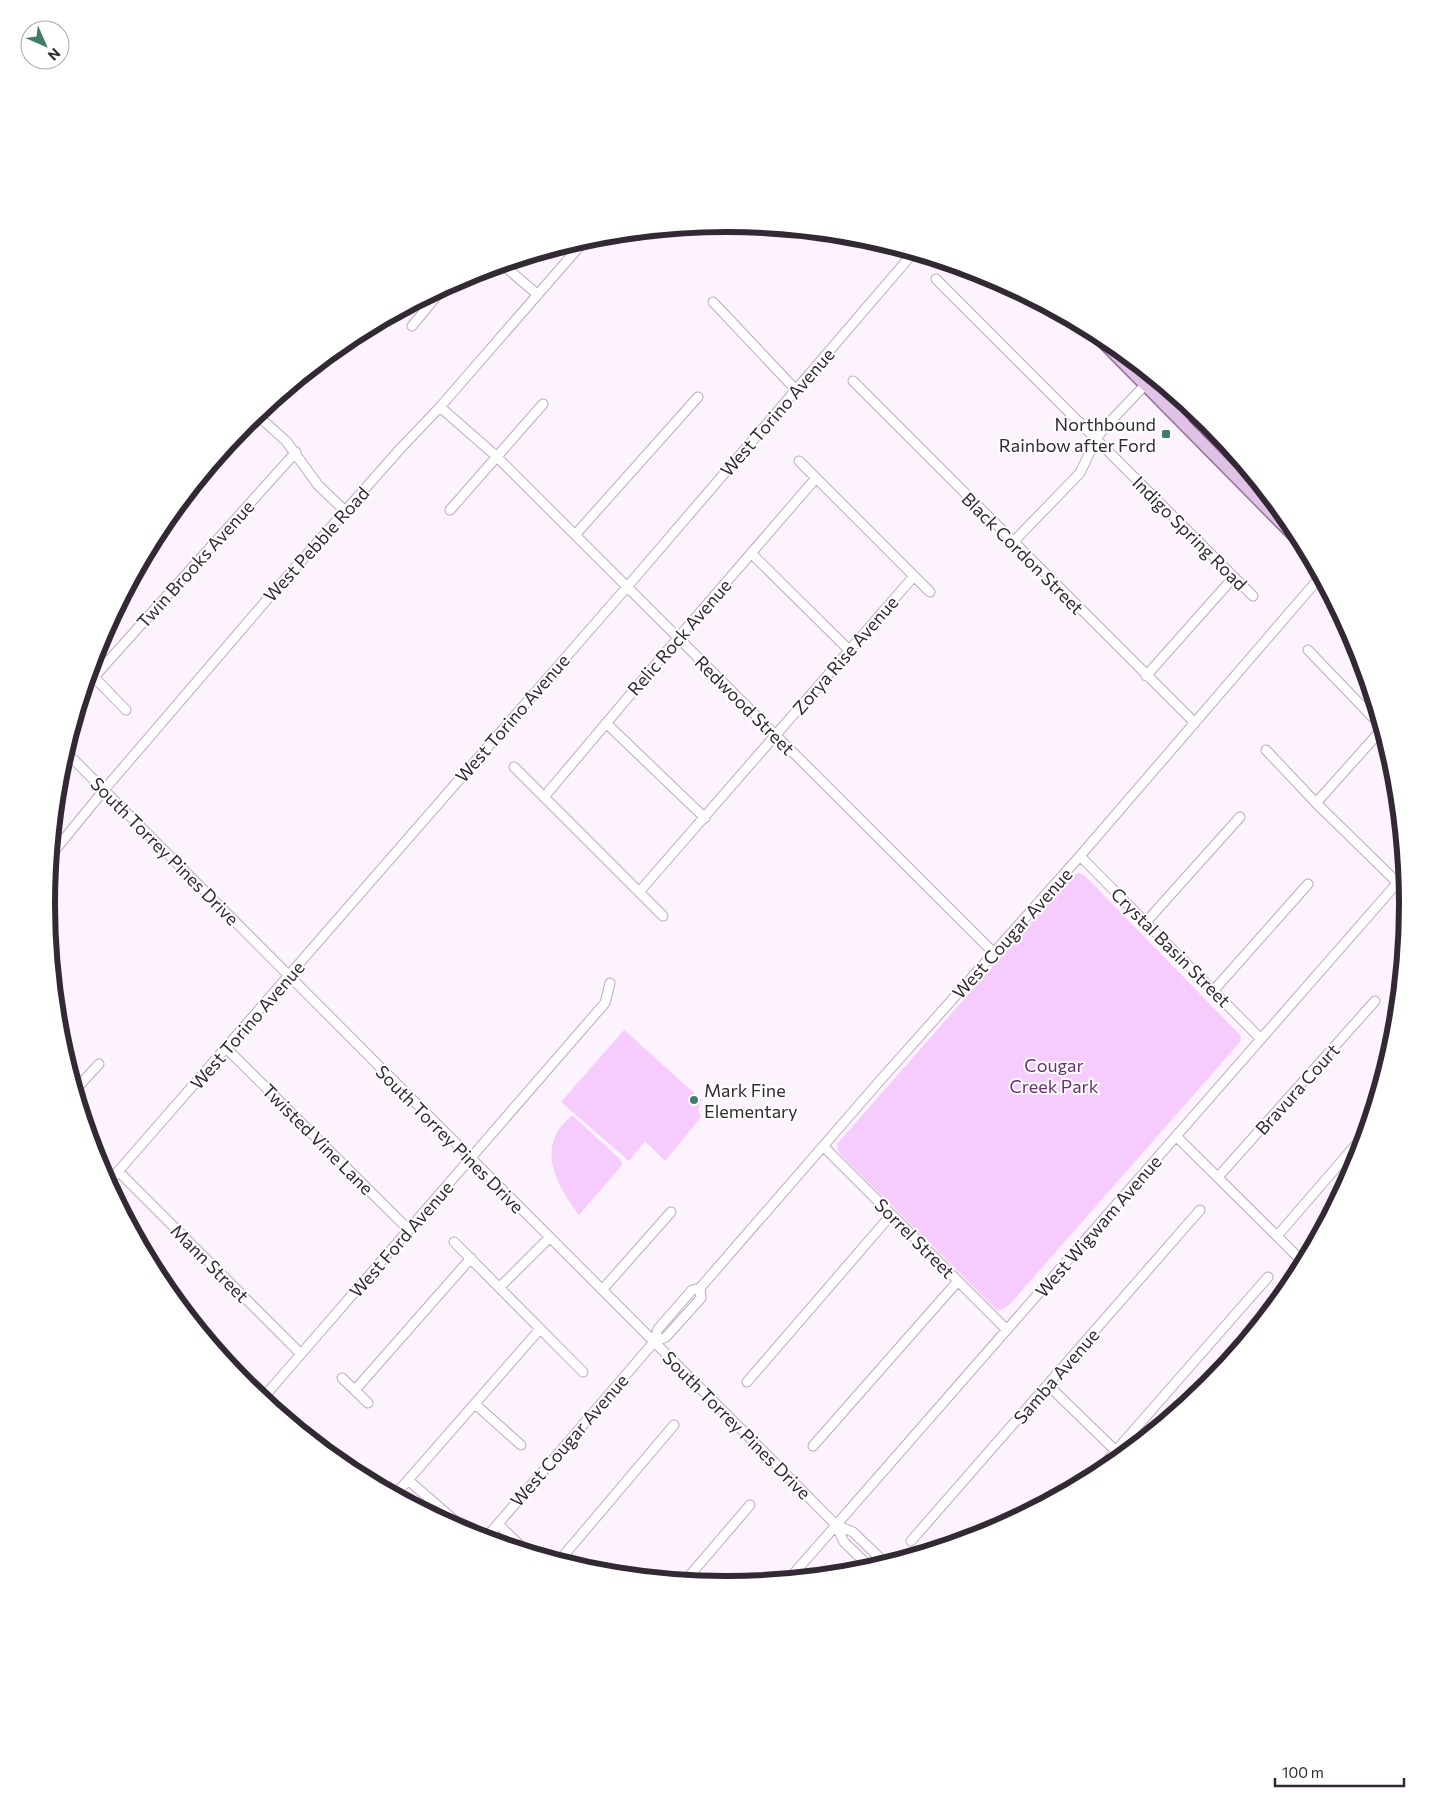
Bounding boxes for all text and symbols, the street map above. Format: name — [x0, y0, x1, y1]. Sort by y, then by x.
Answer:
north arrow — [20, 20, 70, 70]
text: N — [45, 45, 64, 64]
street label: West Torino Avenue — [715, 343, 839, 481]
place label: Northbound Rainbow after Ford — [999, 413, 1156, 456]
marker: Northbound Rainbow after Ford — [1160, 428, 1172, 440]
street label: Indigo Spring Road — [1128, 471, 1252, 595]
street label: West Pebble Road — [259, 482, 373, 606]
street label: Black Cordon Street — [957, 487, 1089, 619]
street label: Twin Brooks Avenue — [132, 495, 258, 633]
street label: Relic Rock Avenue — [623, 574, 735, 700]
street label: Zorya Rise Avenue — [788, 591, 902, 719]
street label: West Torino Avenue — [450, 649, 574, 787]
street label: Redwood Street — [691, 651, 799, 759]
street label: South Torrey Pines Drive — [86, 772, 244, 930]
street label: West Cougar Avenue — [947, 863, 1077, 1003]
street label: Crystal Basin Street — [1107, 883, 1235, 1011]
street label: West Torino Avenue — [185, 956, 309, 1094]
street label: Bravura Court — [1250, 1039, 1344, 1139]
park label: Cougar Creek Park — [1009, 1054, 1099, 1097]
street label: South Torrey Pines Drive — [371, 1060, 529, 1218]
street label: Twisted Vine Lane — [258, 1079, 378, 1199]
place label: Mark Fine Elementary — [704, 1079, 798, 1122]
marker: Mark Fine Elementary — [688, 1094, 700, 1106]
street label: West Wigwam Avenue — [1030, 1150, 1166, 1302]
street label: West Ford Avenue — [344, 1176, 458, 1302]
street label: Sorrel Street — [871, 1194, 959, 1282]
street label: Mann Street — [166, 1219, 254, 1307]
street label: Samba Avenue — [1009, 1324, 1103, 1428]
street label: South Torrey Pines Drive — [658, 1346, 816, 1504]
street label: West Cougar Avenue — [505, 1369, 633, 1511]
scale bar — [1275, 1756, 1404, 1788]
text: 100 m — [1282, 1763, 1324, 1781]

